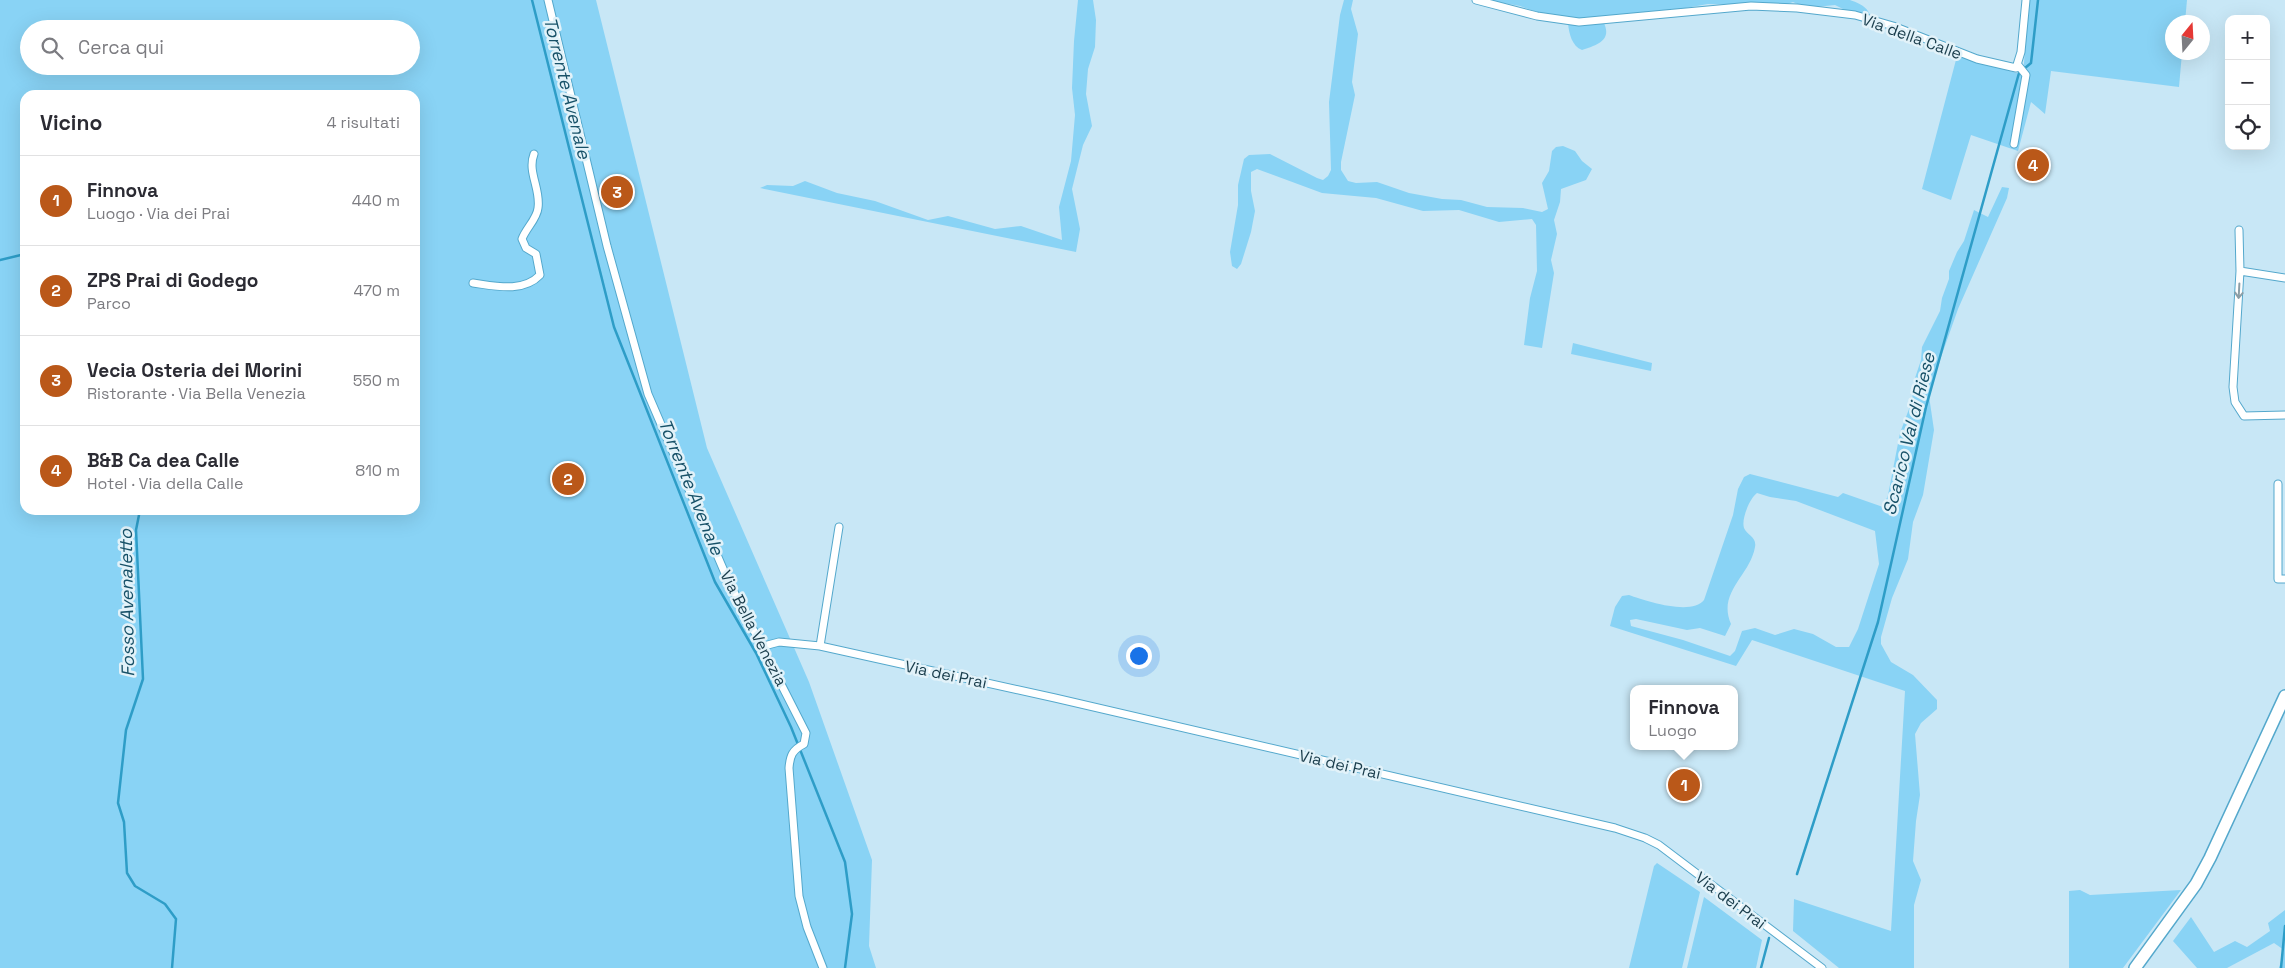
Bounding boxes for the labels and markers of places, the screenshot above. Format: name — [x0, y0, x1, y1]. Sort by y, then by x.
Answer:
pin: 4 — [2017, 146, 2049, 184]
pin: 3 — [601, 173, 633, 211]
pin: 2 — [552, 460, 584, 498]
pin: 1 — [1668, 766, 1700, 804]

